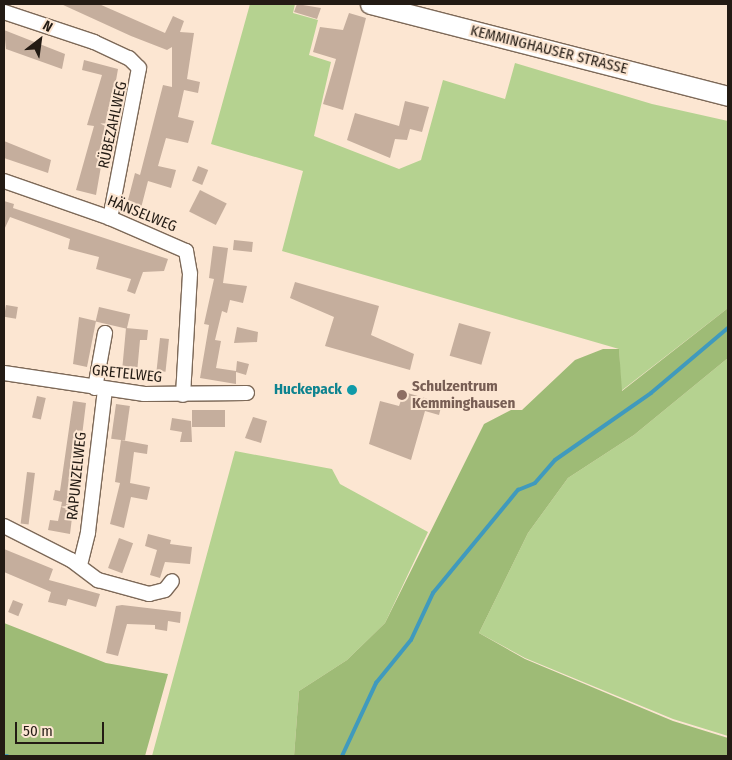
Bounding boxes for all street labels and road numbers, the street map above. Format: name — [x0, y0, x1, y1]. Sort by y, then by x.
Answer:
street label: KEMMINGHAUSER STRASSE — [468, 22, 630, 78]
street label: RÜBEZAHLWEG — [95, 80, 131, 170]
street label: HÄNSELWEG — [105, 192, 179, 236]
street label: GRETELWEG — [91, 361, 163, 387]
street label: RAPUNZELWEG — [63, 431, 91, 521]

